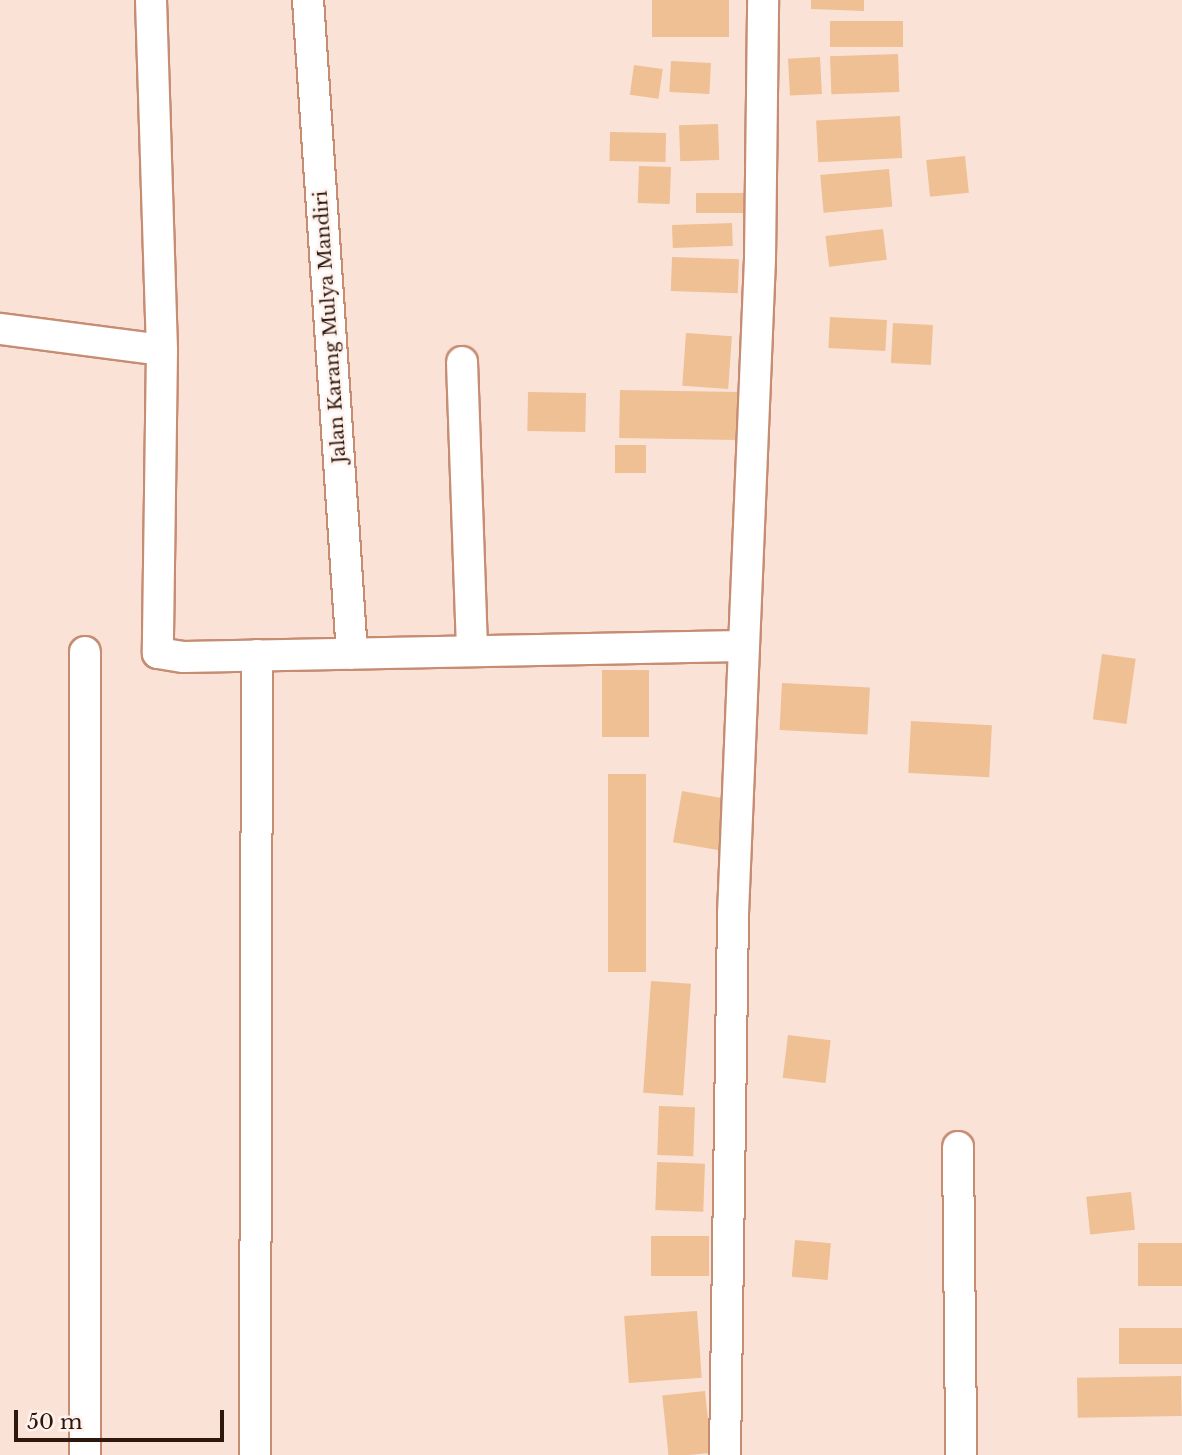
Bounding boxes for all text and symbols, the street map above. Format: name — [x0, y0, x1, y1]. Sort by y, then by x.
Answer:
street label: Jalan Karang Mulya Mandiri — [309, 190, 351, 464]
scale bar — [18, 1396, 228, 1440]
text: 50 m — [27, 1409, 82, 1435]

